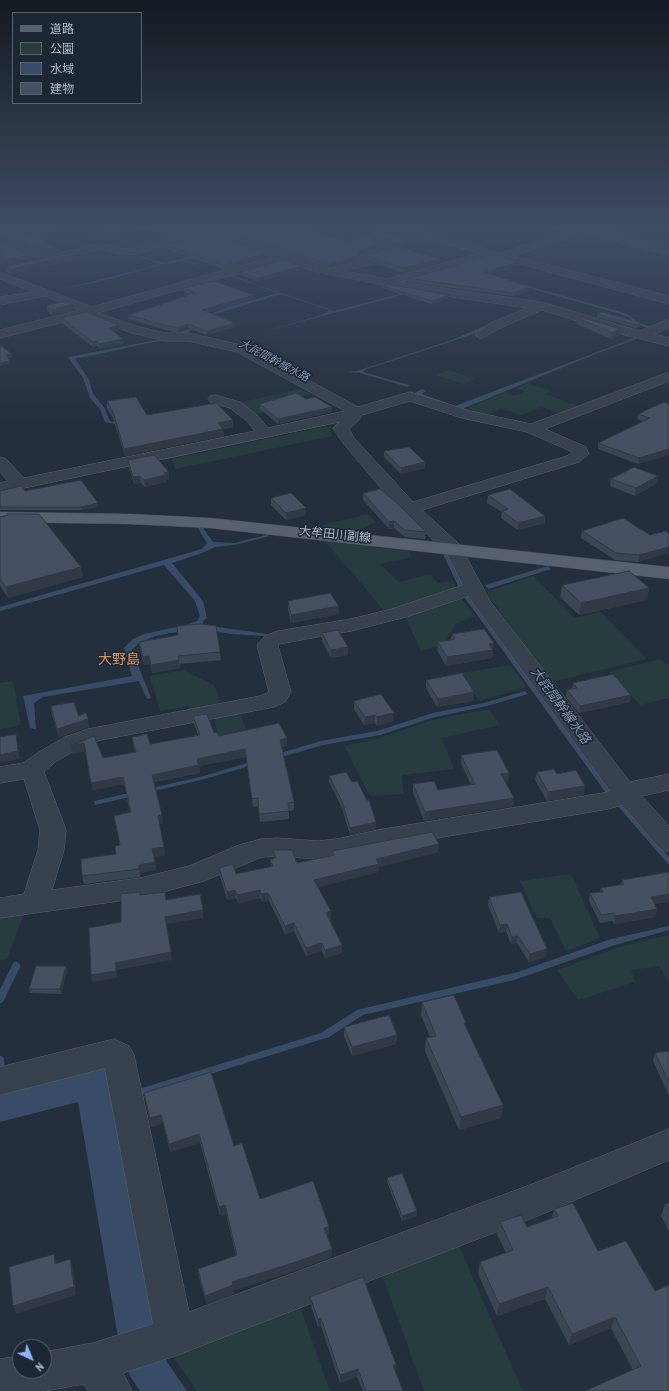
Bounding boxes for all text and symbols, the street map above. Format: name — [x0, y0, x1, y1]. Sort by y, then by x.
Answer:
legend — [12, 12, 142, 104]
text: 道路 — [50, 21, 74, 37]
text: 公園 — [50, 41, 74, 57]
text: 水域 — [50, 61, 74, 77]
text: 建物 — [50, 81, 74, 97]
water label: 大詫間幹線水路 — [237, 337, 311, 385]
street label: 大牟田川副線 — [298, 524, 372, 546]
district label: 大野島 — [98, 652, 140, 668]
water label: 大詫間幹線水路 — [527, 665, 593, 747]
north arrow — [12, 1339, 52, 1379]
text: N — [32, 1360, 47, 1374]

